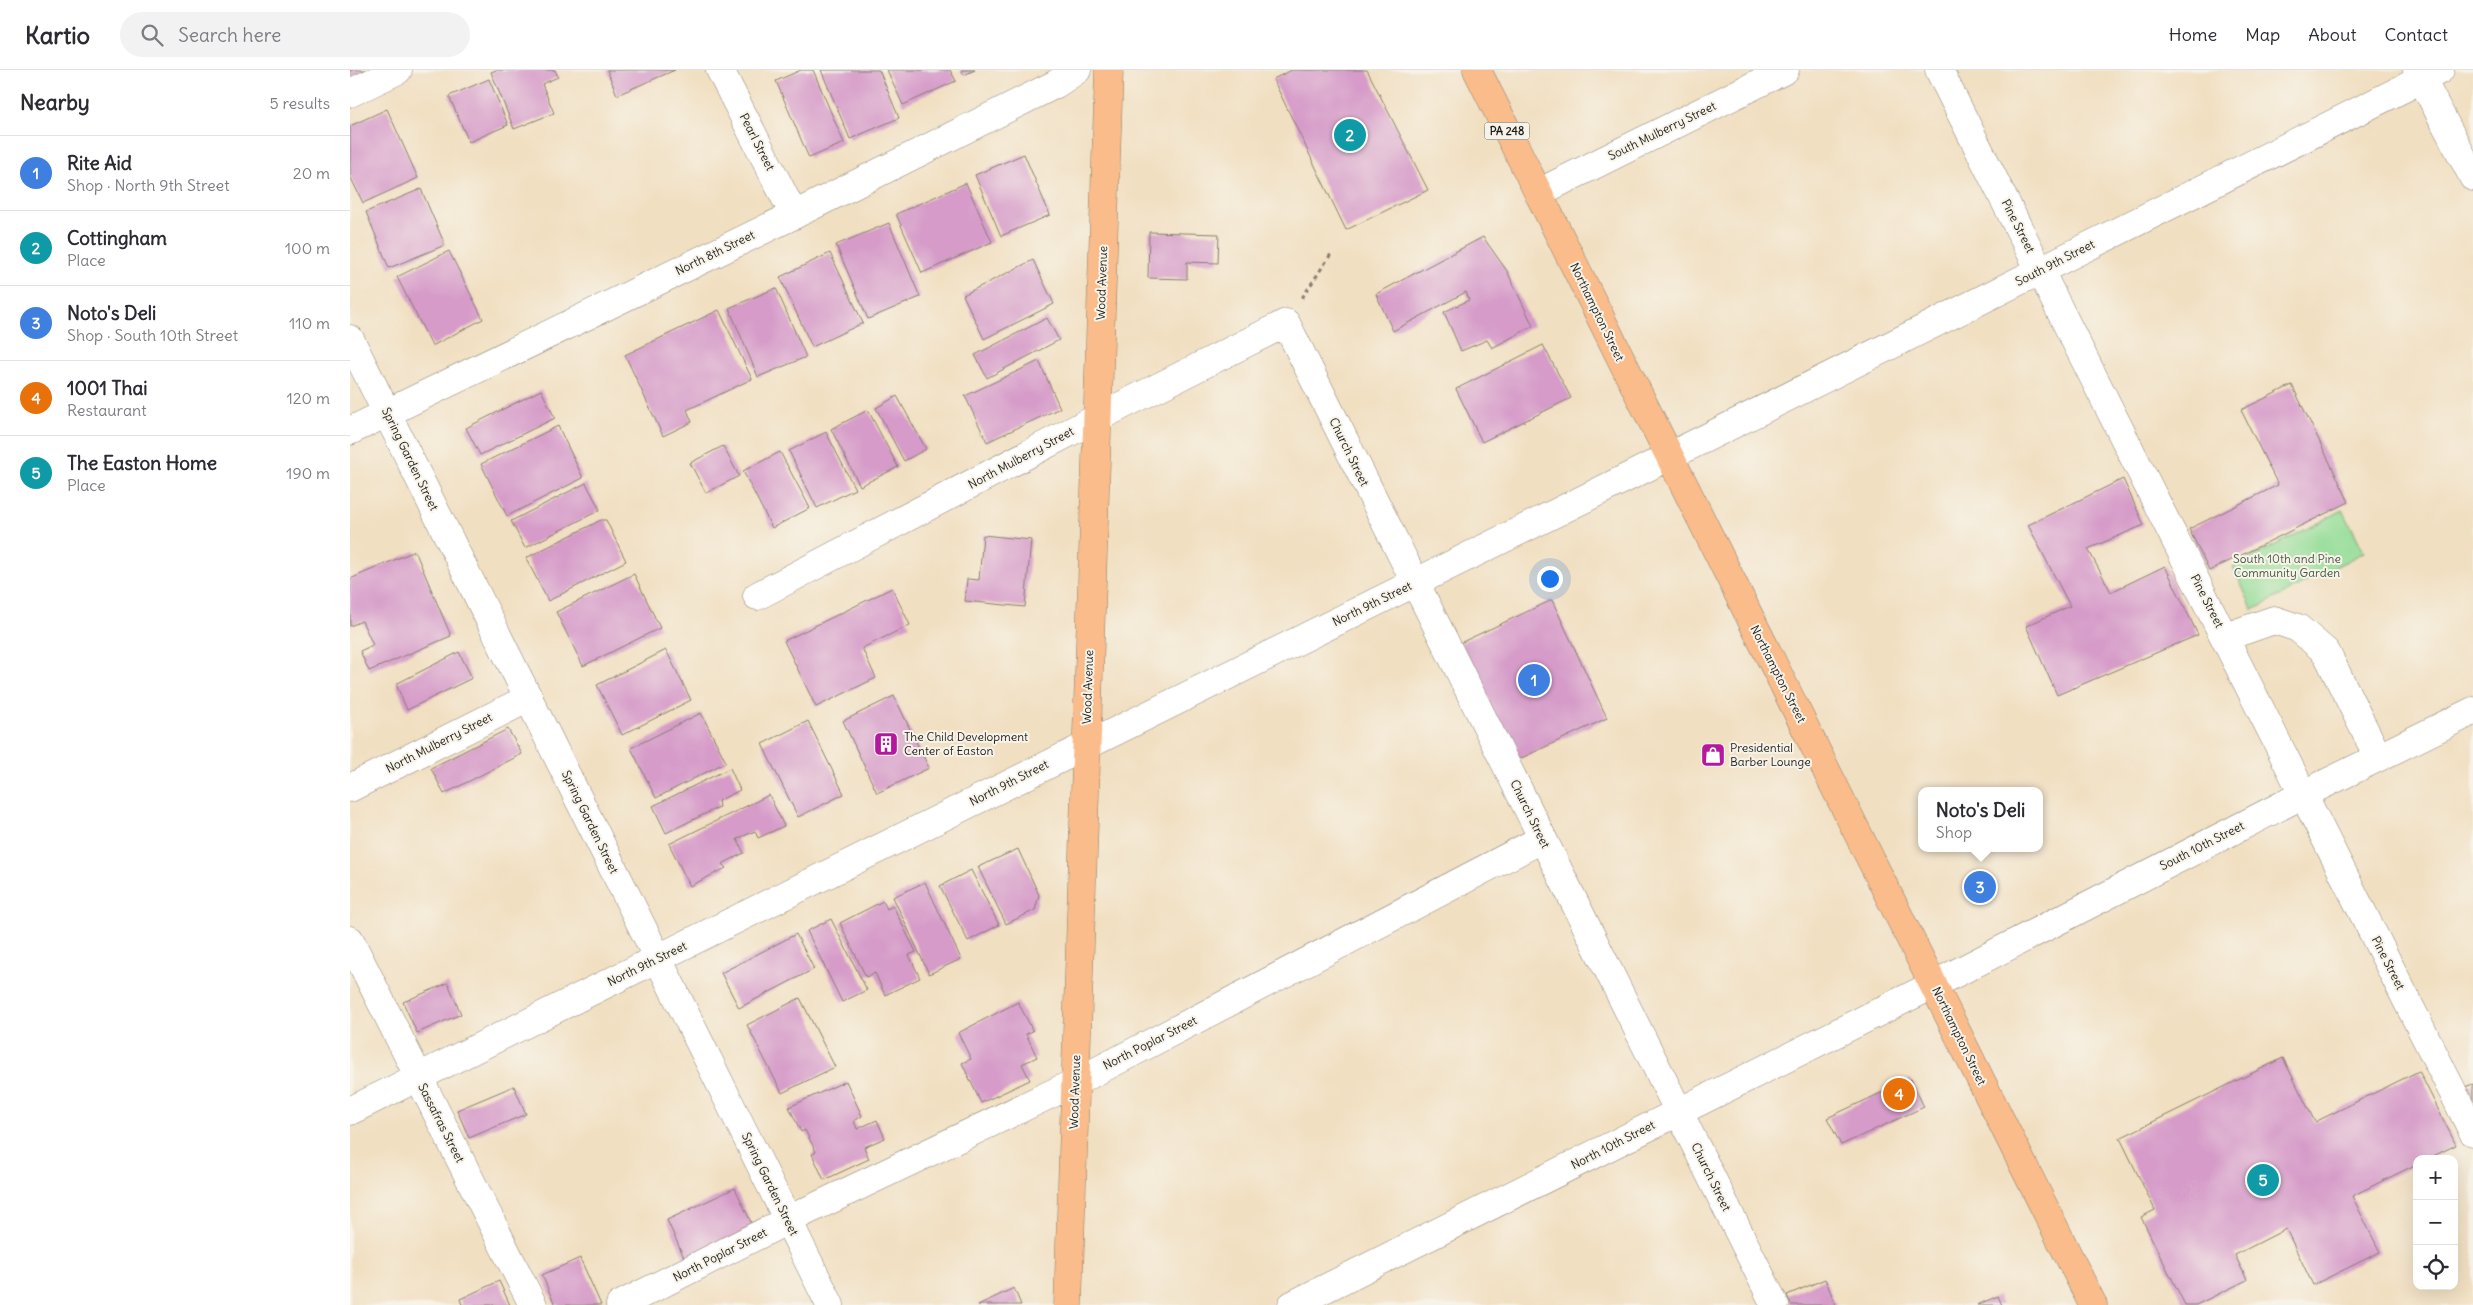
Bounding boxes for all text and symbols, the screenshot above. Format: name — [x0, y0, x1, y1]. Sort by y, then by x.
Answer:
search box — [120, 12, 470, 57]
text: Kartio — [25, 20, 90, 50]
icon: search — [138, 21, 166, 49]
text: Search here — [178, 23, 281, 47]
text: Home — [2169, 23, 2217, 46]
text: Map — [2245, 23, 2280, 46]
text: About — [2308, 23, 2356, 46]
text: Contact — [2384, 23, 2448, 46]
text: Nearby — [20, 89, 90, 116]
text: 5 results — [269, 93, 330, 113]
street label: South Mulberry Street — [1605, 98, 1718, 163]
street label: Pearl Street — [737, 111, 778, 173]
pin: 2 — [1334, 116, 1366, 154]
road number: PA 248 — [1484, 122, 1530, 140]
text: Rite Aid — [67, 151, 132, 175]
text: 1 — [33, 163, 39, 183]
text: 20 m — [293, 163, 330, 183]
text: Shop · North 9th Street — [67, 175, 230, 195]
street label: Pine Street — [1999, 196, 2038, 255]
text: Cottingham — [67, 226, 167, 250]
street label: North 8th Street — [673, 227, 757, 278]
street label: South 9th Street — [2013, 236, 2097, 289]
text: 2 — [32, 238, 40, 258]
text: 100 m — [285, 238, 330, 258]
street label: Wood Avenue — [1093, 246, 1110, 320]
text: Place — [67, 250, 106, 270]
street label: Northampton Street — [1567, 260, 1628, 363]
text: Noto's Deli — [67, 301, 156, 325]
text: 3 — [31, 313, 41, 333]
text: 110 m — [289, 313, 330, 333]
text: Shop · South 10th Street — [67, 325, 238, 345]
text: 1001 Thai — [67, 376, 148, 400]
text: 4 — [31, 388, 41, 408]
text: 120 m — [287, 388, 330, 408]
text: Restaurant — [67, 400, 147, 420]
street label: Spring Garden Street — [379, 405, 442, 513]
street label: Church Street — [1326, 415, 1373, 489]
street label: North Mulberry Street — [965, 423, 1076, 492]
text: The Easton Home — [67, 451, 217, 475]
text: 5 — [31, 463, 41, 483]
text: 190 m — [286, 463, 330, 483]
text: Place — [67, 475, 106, 495]
park label: South 10th and Pine Community Garden — [2233, 551, 2341, 580]
your location — [1537, 566, 1563, 592]
street label: Pine Street — [2188, 571, 2227, 630]
street label: North 9th Street — [1330, 578, 1414, 629]
street label: Northampton Street — [1747, 622, 1810, 725]
street label: Wood Avenue — [1079, 650, 1096, 724]
pin: 1 — [1518, 661, 1550, 699]
street label: North Mulberry Street — [383, 709, 495, 776]
place label: The Child Development Center of Easton — [904, 729, 1028, 758]
building icon: The Child Development Center of Easton — [873, 731, 899, 757]
place label: Presidential Barber Lounge — [1730, 740, 1811, 769]
shop icon: Presidential Barber Lounge — [1700, 742, 1726, 768]
street label: North 9th Street — [967, 756, 1051, 809]
street label: Spring Garden Street — [559, 768, 622, 876]
street label: Church Street — [1507, 777, 1554, 851]
popup — [1918, 787, 2043, 852]
text: Noto's Deli — [1936, 798, 2025, 822]
street label: South 10th Street — [2157, 818, 2247, 873]
text: Shop — [1936, 822, 1972, 842]
pin: 3 — [1964, 868, 1996, 906]
street label: Pine Street — [2369, 933, 2408, 992]
street label: North 9th Street — [605, 938, 689, 989]
street label: Northampton Street — [1929, 984, 1990, 1087]
street label: North Poplar Street — [1100, 1012, 1199, 1073]
street label: Wood Avenue — [1066, 1055, 1083, 1129]
pin: 4 — [1883, 1075, 1915, 1113]
street label: Sassafras Street — [415, 1081, 468, 1165]
street label: North 10th Street — [1568, 1117, 1657, 1172]
street label: Spring Garden Street — [739, 1130, 802, 1238]
street label: Church Street — [1688, 1140, 1735, 1214]
map controls — [2413, 1155, 2458, 1290]
button: + — [2413, 1155, 2458, 1200]
pin: 5 — [2247, 1161, 2279, 1199]
button: − — [2413, 1200, 2458, 1245]
street label: North Poplar Street — [670, 1224, 769, 1285]
button: locate — [2413, 1245, 2458, 1290]

